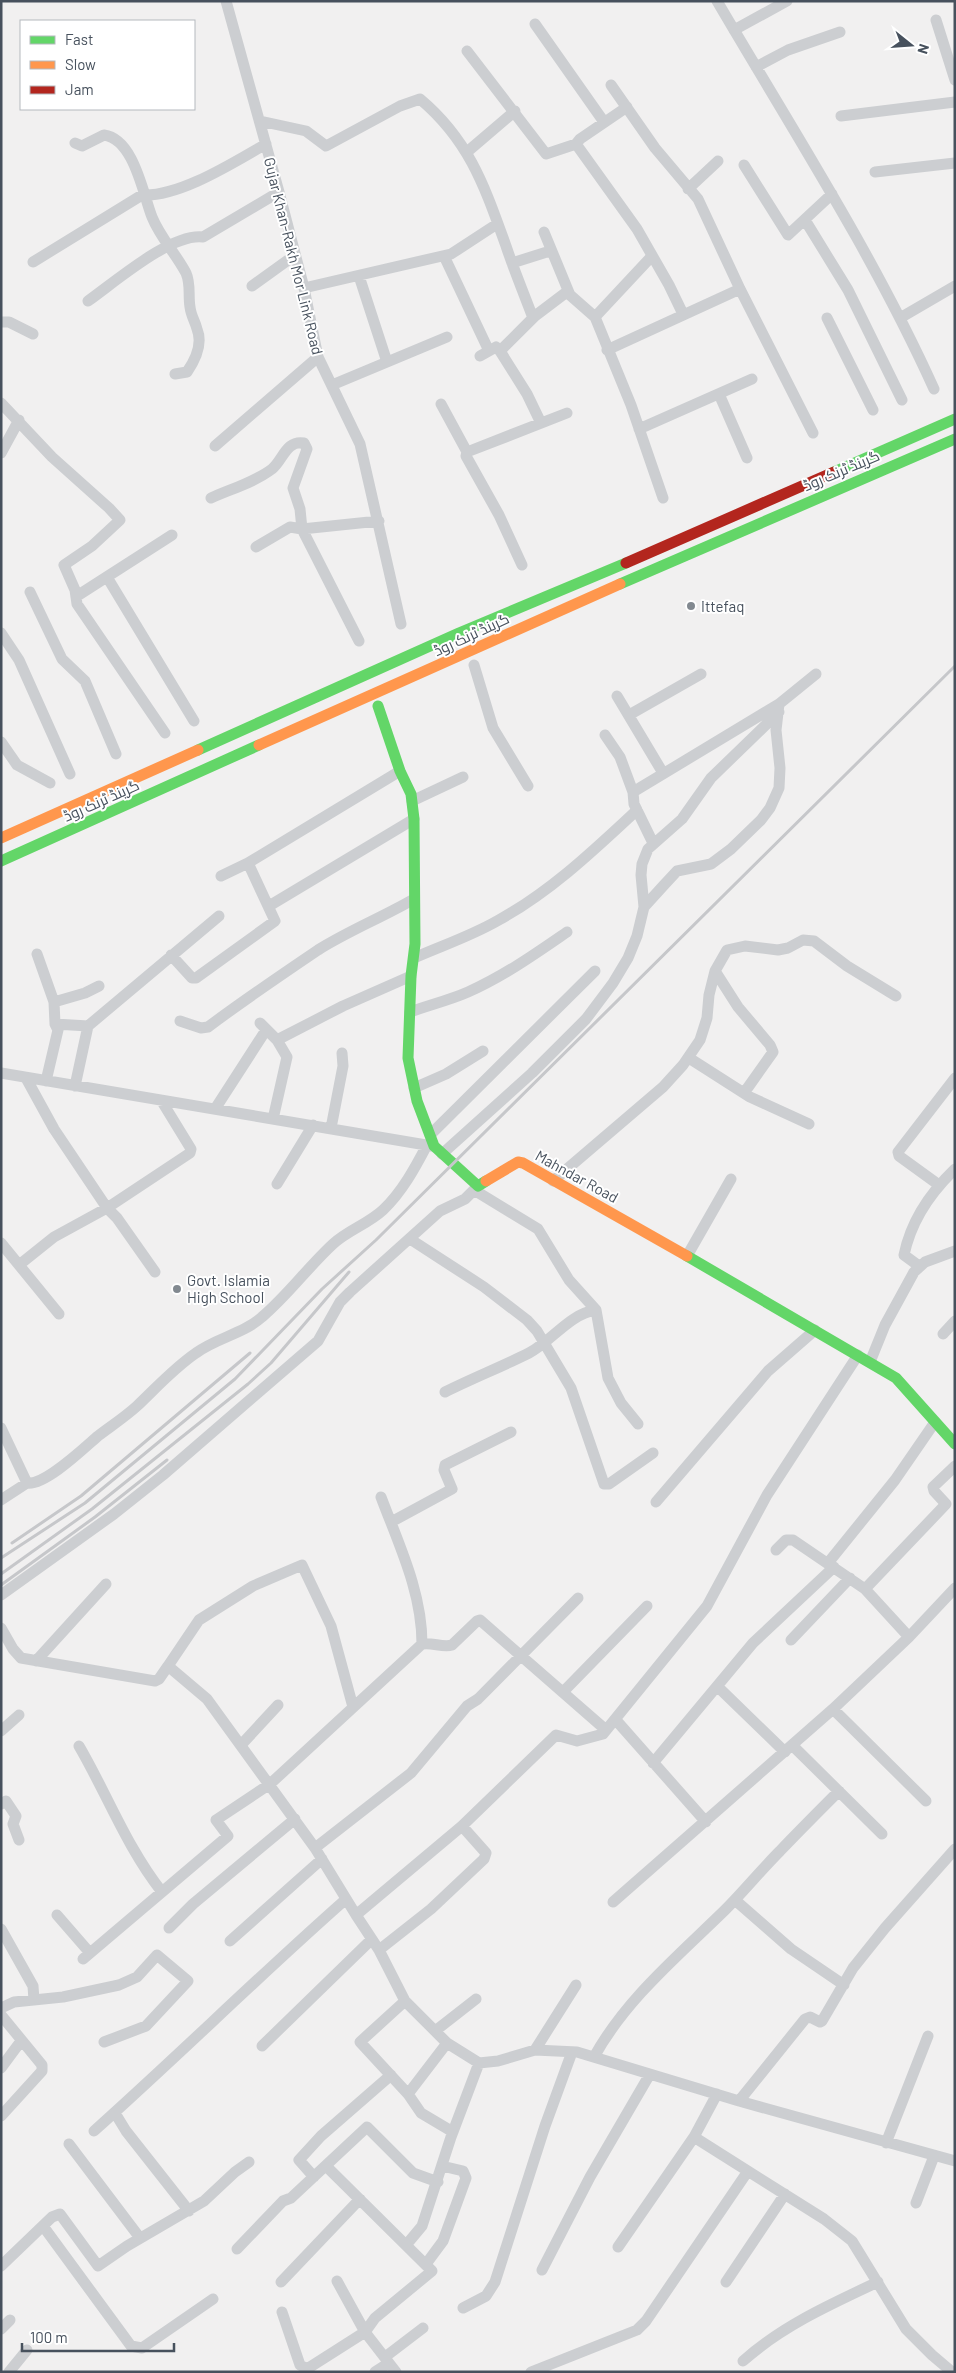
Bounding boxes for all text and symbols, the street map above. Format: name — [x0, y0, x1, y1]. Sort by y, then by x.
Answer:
legend — [20, 20, 195, 110]
north arrow — [886, 20, 936, 70]
text: Fast — [65, 30, 93, 48]
text: N — [914, 42, 933, 56]
text: Slow — [65, 55, 96, 73]
text: Jam — [65, 80, 94, 98]
street label: Gujar Khan-Rakh Mor Link Road — [261, 155, 327, 357]
street label: گرینڈ ٹرنک روڈ — [800, 446, 882, 495]
place label: Ittefaq — [701, 597, 745, 615]
marker: Ittefaq — [685, 600, 697, 612]
street label: گرینڈ ٹرنک روڈ — [430, 609, 512, 660]
street label: گرینڈ ٹرنک روڈ — [60, 775, 142, 826]
street label: Mahndar Road — [532, 1146, 622, 1206]
place label: Govt. Islamia High School — [187, 1271, 270, 1306]
marker: Govt. Islamia High School — [171, 1283, 183, 1295]
scale bar — [22, 2320, 175, 2352]
text: 100 m — [30, 2328, 68, 2346]

